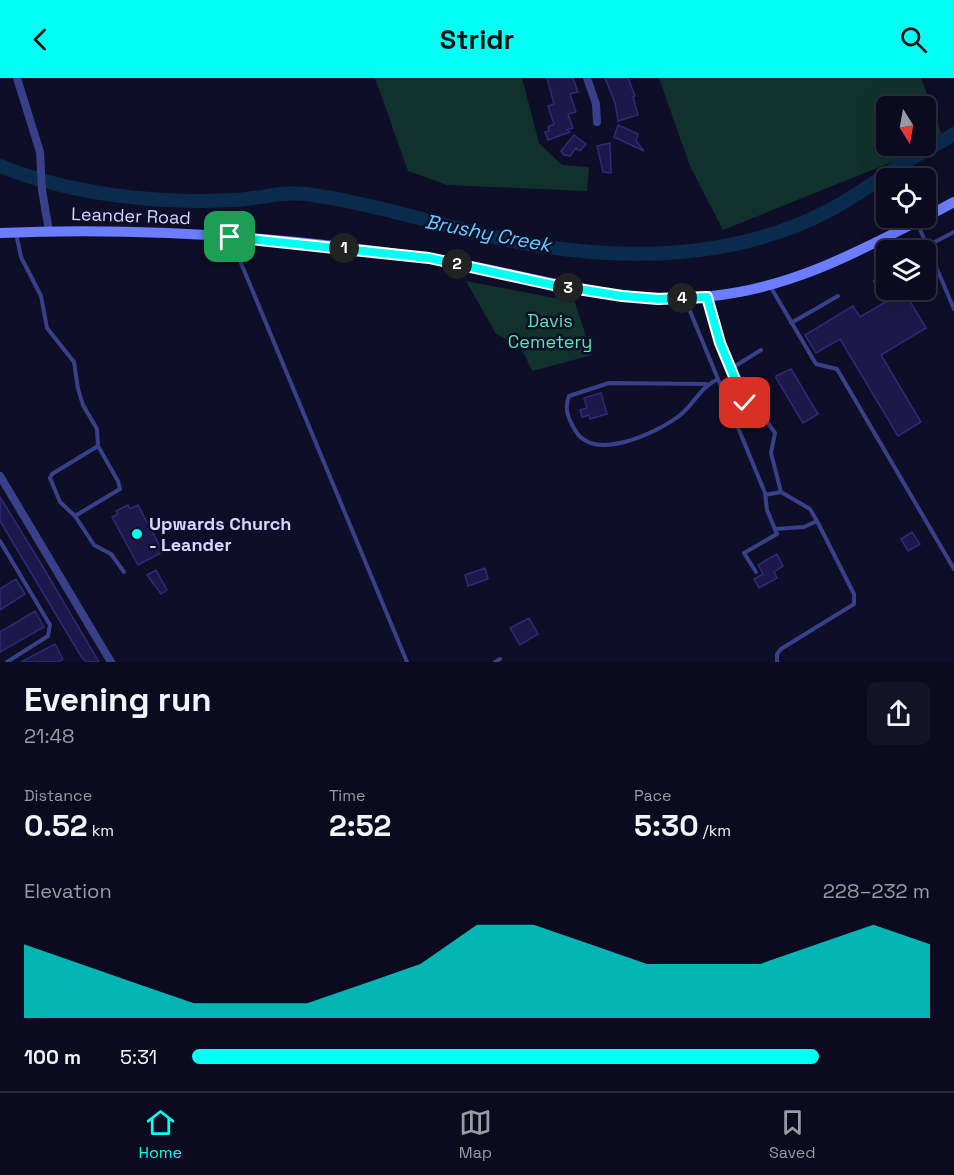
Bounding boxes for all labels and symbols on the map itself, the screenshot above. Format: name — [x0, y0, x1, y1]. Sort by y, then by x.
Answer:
north arrow — [876, 96, 936, 156]
street label: Leander Road — [71, 202, 191, 229]
water label: Brushy Creek — [423, 208, 555, 258]
pin — [204, 211, 255, 262]
pin: 1 — [329, 233, 359, 263]
pin: 2 — [442, 249, 472, 279]
pin: 3 — [553, 273, 583, 303]
pin: 4 — [667, 283, 697, 313]
park label: Davis Cemetery — [508, 309, 592, 353]
pin — [719, 377, 770, 428]
place label: Upwards Church - Leander — [149, 512, 291, 556]
marker: Upwards Church - Leander — [130, 527, 144, 541]

